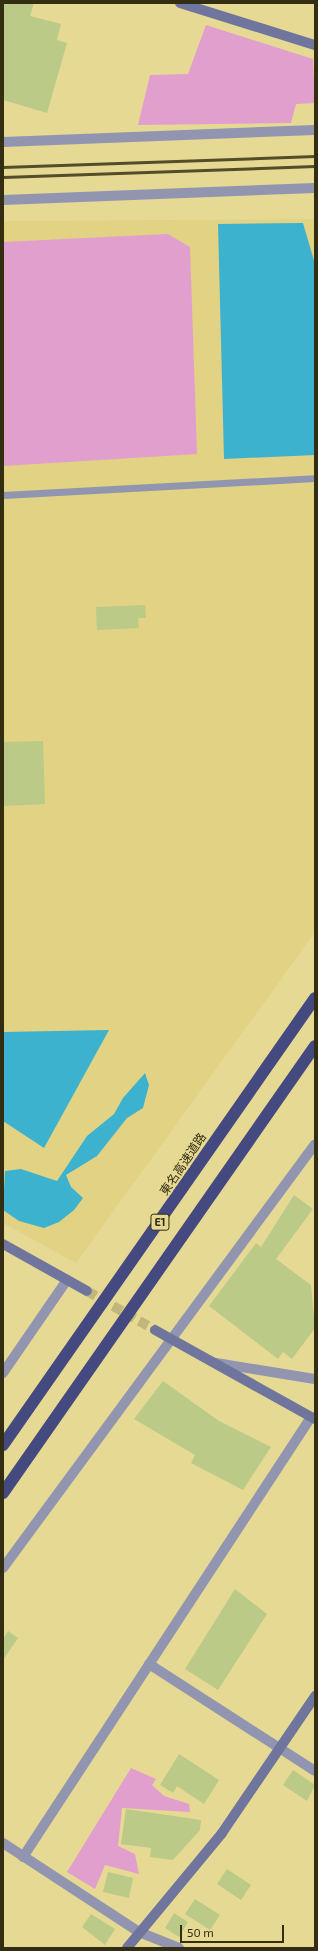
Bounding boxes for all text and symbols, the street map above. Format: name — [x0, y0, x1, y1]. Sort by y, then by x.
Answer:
street label: 東名高速道路 — [157, 1130, 209, 1198]
road number: E1 — [150, 1213, 170, 1231]
scale bar — [182, 1917, 286, 1943]
text: 50 m — [187, 1925, 214, 1939]

